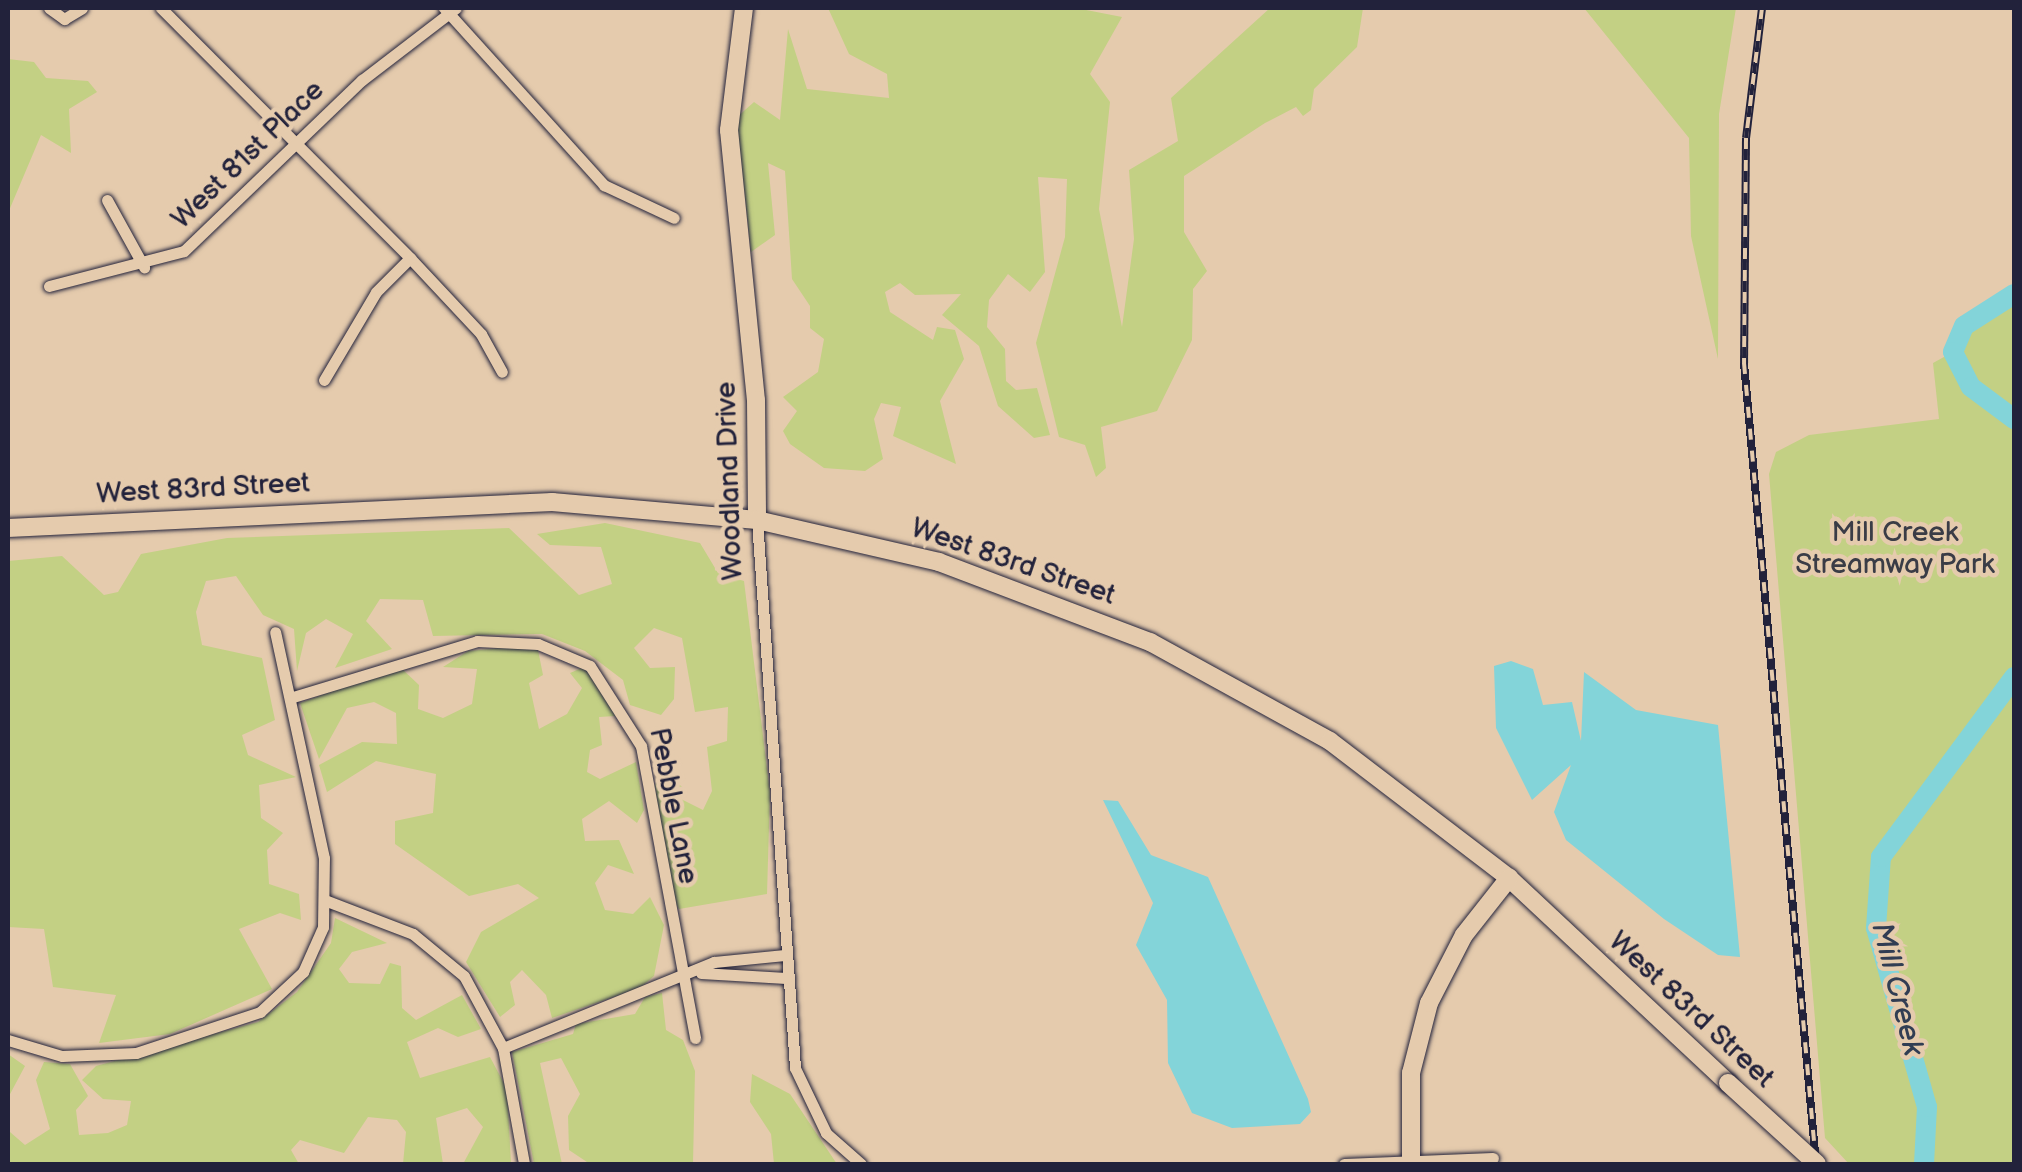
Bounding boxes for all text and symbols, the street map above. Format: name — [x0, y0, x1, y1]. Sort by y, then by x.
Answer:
street label: West 81st Place — [165, 74, 331, 236]
street label: Woodland Drive — [710, 381, 750, 581]
street label: West 83rd Street — [95, 467, 311, 511]
street label: West 83rd Street — [906, 511, 1120, 613]
park label: Mill Creek Streamway Park — [1794, 516, 1996, 582]
street label: Pebble Lane — [641, 725, 705, 887]
water label: Mill Creek — [1863, 919, 1931, 1059]
street label: West 83rd Street — [1601, 925, 1781, 1095]

